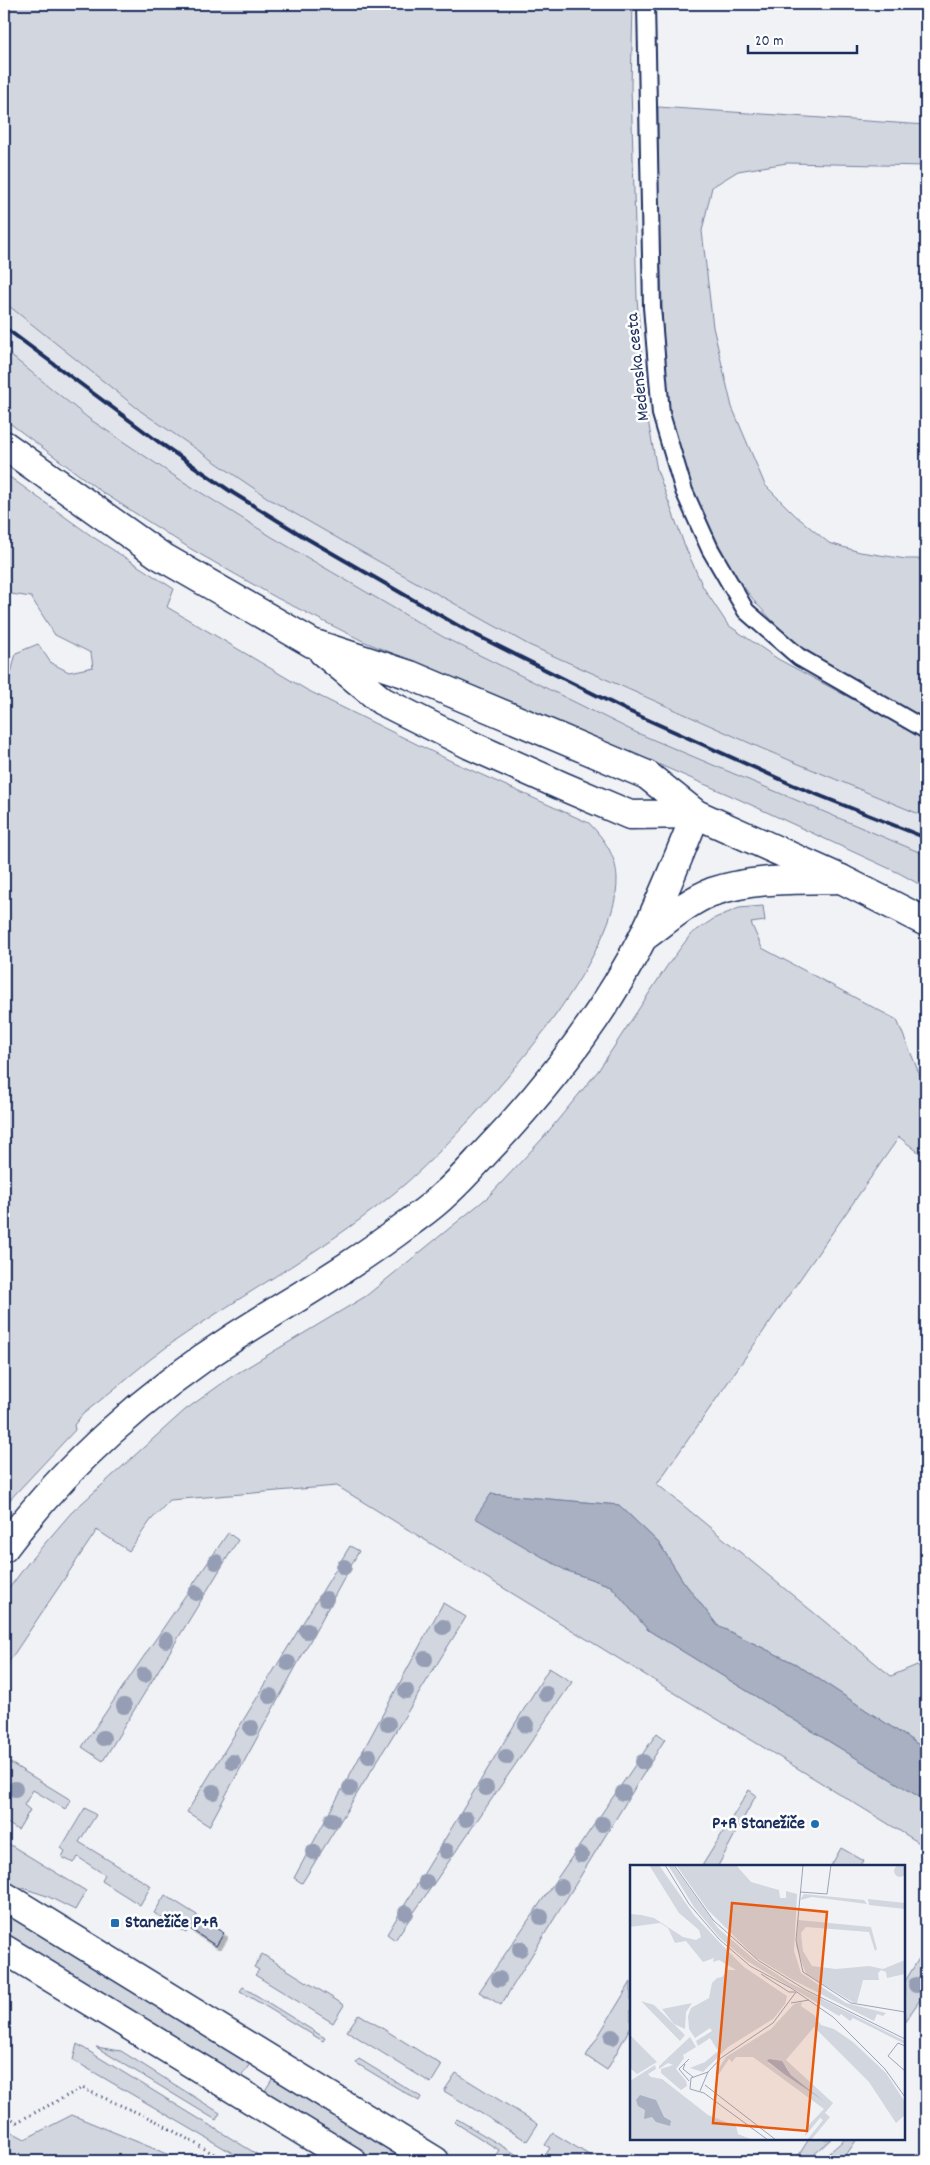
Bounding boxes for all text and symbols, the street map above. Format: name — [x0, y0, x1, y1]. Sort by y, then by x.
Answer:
scale bar — [748, 22, 856, 54]
text: 20 m — [755, 31, 783, 53]
street label: Medenska cesta — [621, 311, 657, 422]
place label: P+R Stanežiče — [712, 1812, 805, 1837]
marker: P+R Stanežiče — [809, 1818, 821, 1830]
inset map — [630, 1865, 905, 2140]
place label: Stanežiče P+R — [125, 1911, 218, 1936]
marker: Stanežiče P+R — [109, 1917, 121, 1929]

